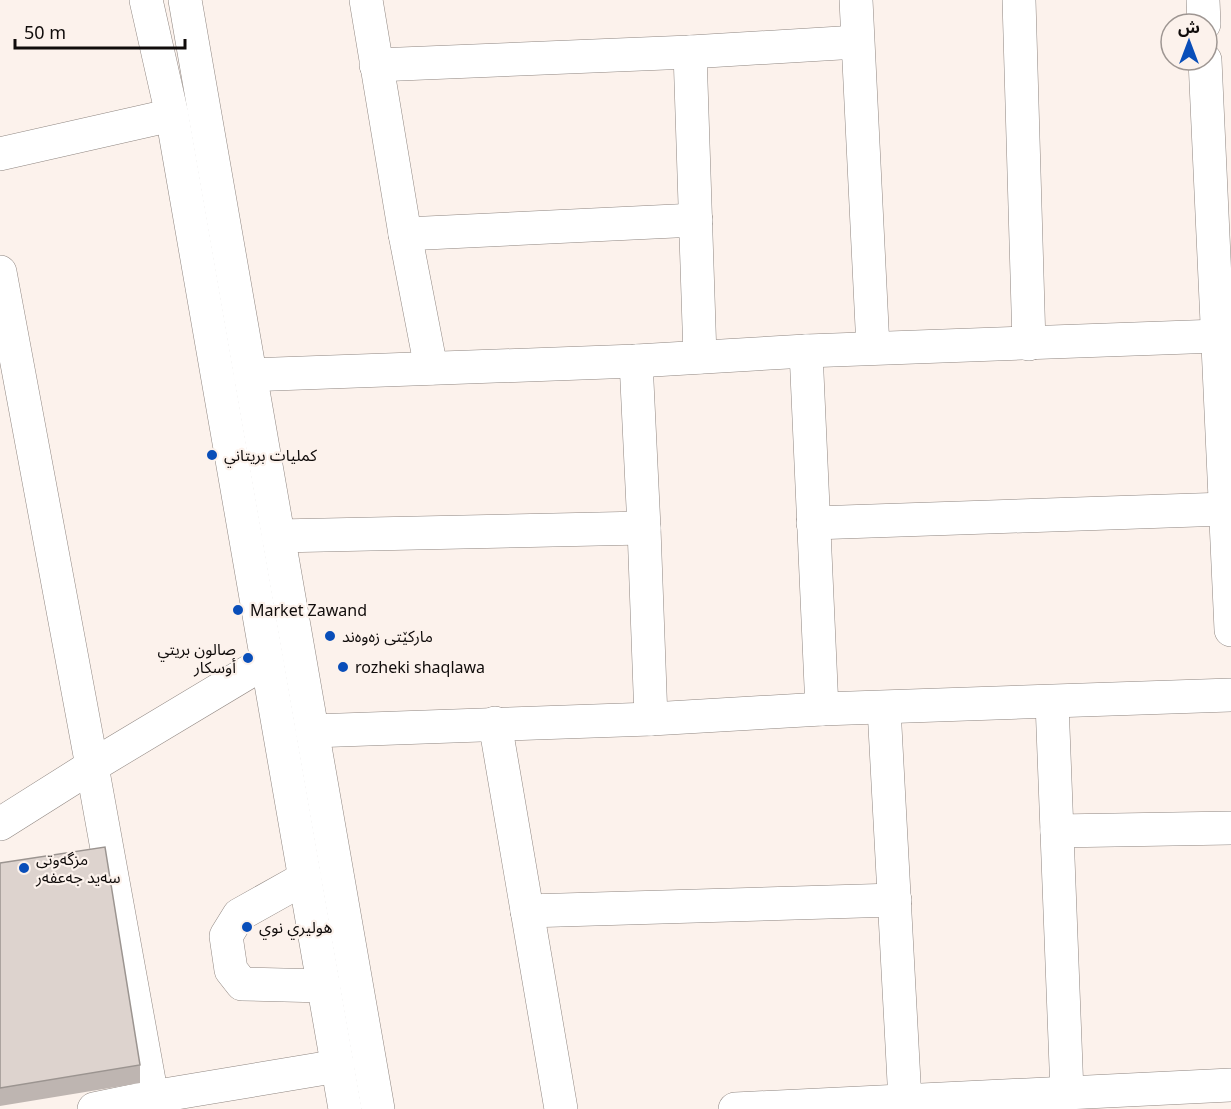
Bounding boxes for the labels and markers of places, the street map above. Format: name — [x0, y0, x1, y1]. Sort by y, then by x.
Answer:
place label: كمليات بريتاني — [224, 444, 317, 468]
marker: كمليات بريتاني — [205, 448, 219, 462]
place label: Market Zawand — [250, 599, 367, 621]
marker: Market Zawand — [231, 603, 245, 617]
place label: مارکێتی زەوەند — [342, 625, 433, 647]
marker: مارکێتی زەوەند — [323, 629, 337, 643]
place label: صالون بريتي أوسكار — [157, 638, 236, 678]
marker: صالون بريتي أوسكار — [241, 651, 255, 665]
place label: rozheki shaqlawa — [355, 656, 485, 678]
marker: rozheki shaqlawa — [336, 660, 350, 674]
place label: مزگەوتی سەید جەعفەر — [35, 848, 121, 888]
marker: مزگەوتی سەید جەعفەر — [17, 861, 31, 875]
place label: هوليري نوي — [259, 916, 333, 940]
marker: هوليري نوي — [240, 920, 254, 934]

